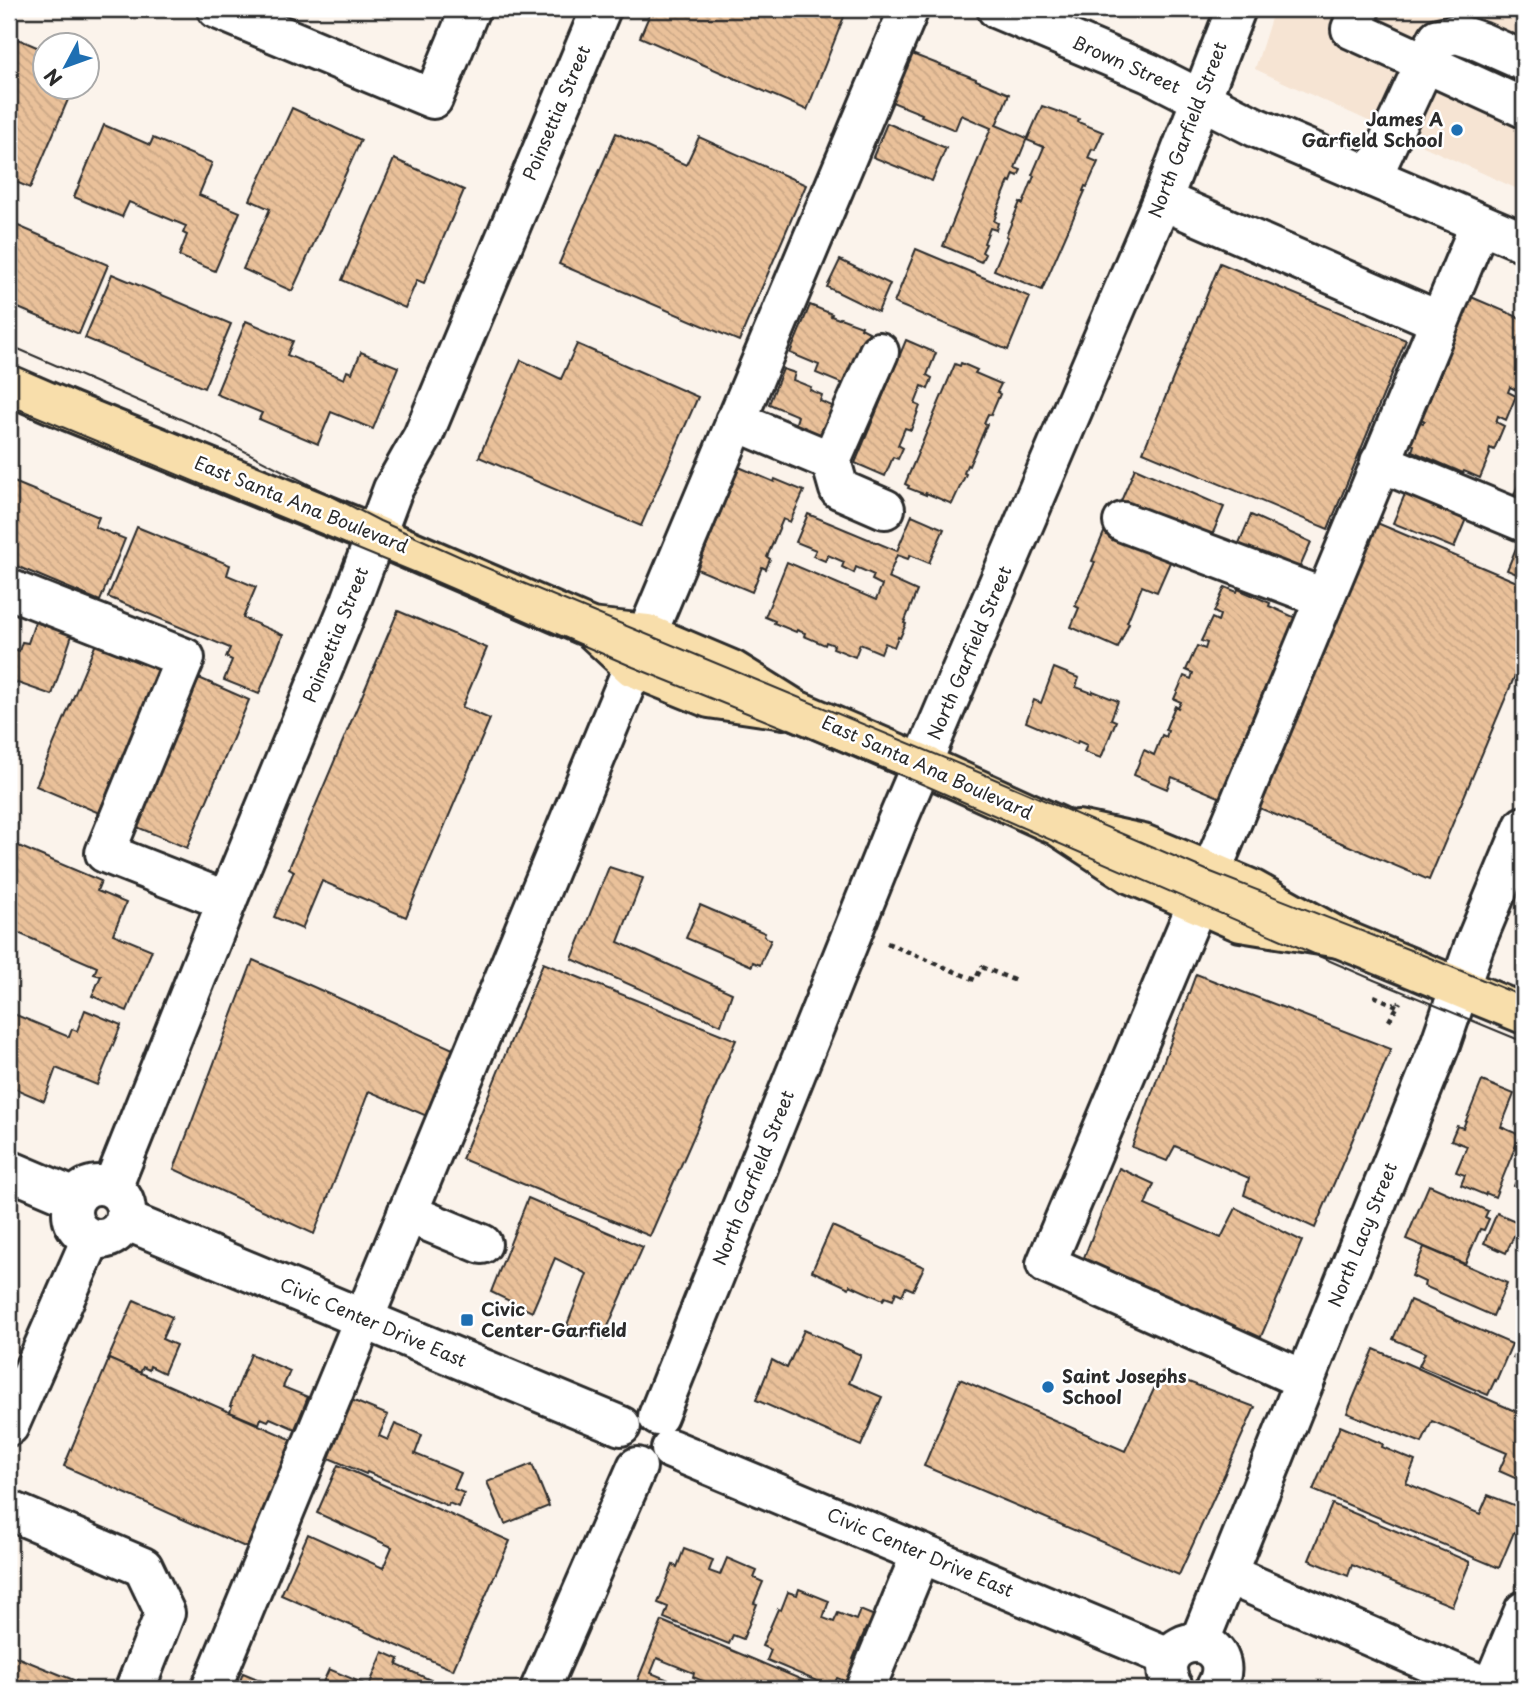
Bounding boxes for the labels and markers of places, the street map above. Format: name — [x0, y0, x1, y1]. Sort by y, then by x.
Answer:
place label: James A Garfield School — [1302, 105, 1443, 153]
marker: James A Garfield School — [1449, 122, 1465, 138]
place label: Civic Center-Garfield — [481, 1295, 627, 1343]
marker: Civic Center-Garfield — [459, 1312, 475, 1328]
place label: Saint Josephs School — [1062, 1362, 1187, 1410]
marker: Saint Josephs School — [1040, 1379, 1056, 1395]

